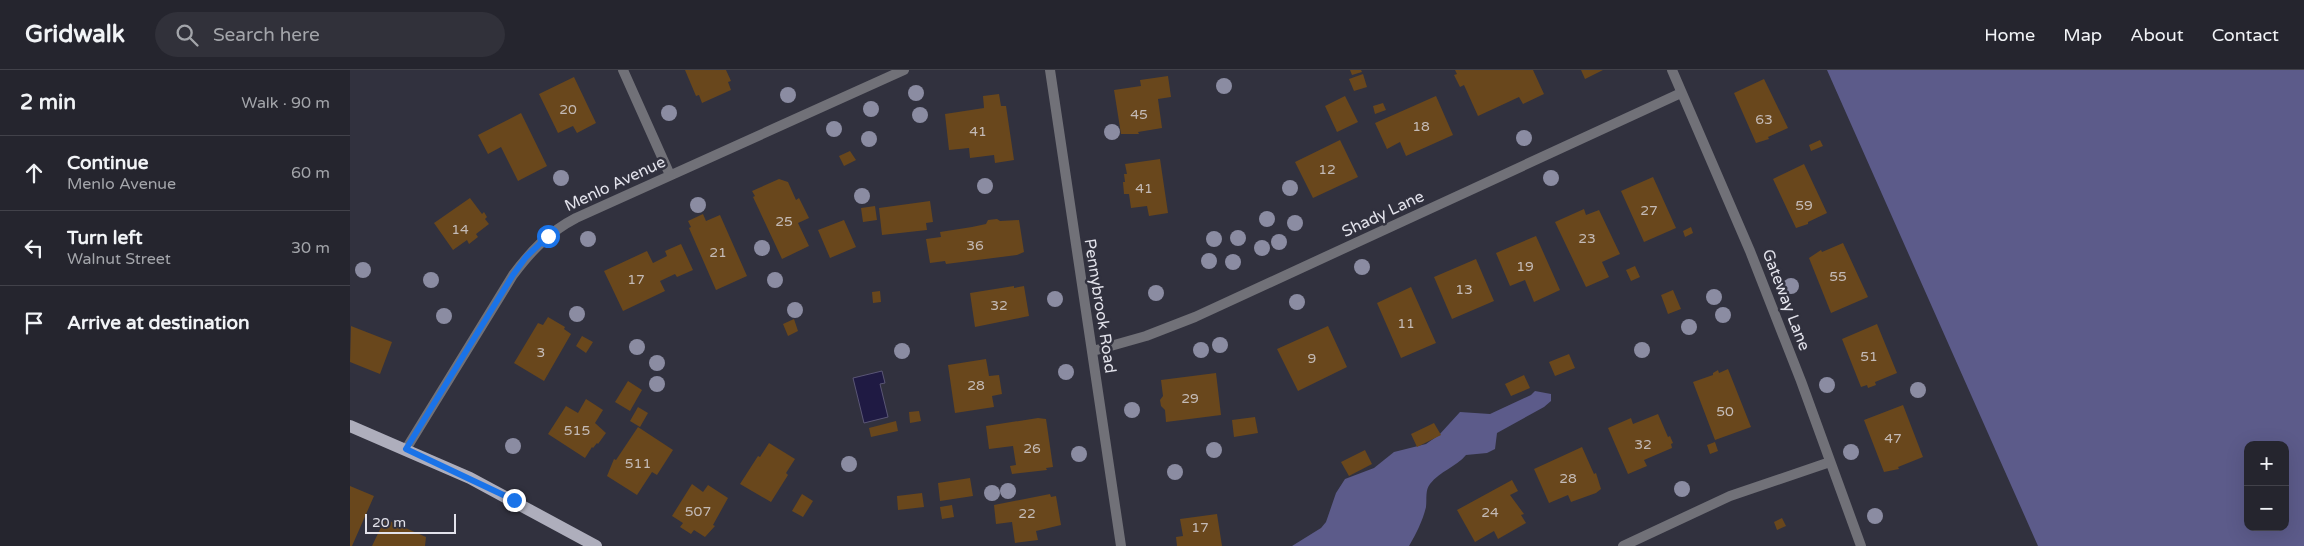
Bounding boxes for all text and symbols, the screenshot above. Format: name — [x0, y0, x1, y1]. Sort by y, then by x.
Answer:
search box — [155, 12, 505, 57]
text: Gridwalk — [25, 20, 125, 49]
icon: search — [173, 21, 201, 49]
text: Search here — [213, 24, 320, 46]
text: Home — [1984, 24, 2035, 46]
text: Map — [2063, 24, 2102, 46]
text: About — [2130, 24, 2184, 46]
text: Contact — [2212, 24, 2279, 46]
text: 2 min — [20, 90, 76, 115]
text: Walk · 90 m — [241, 93, 330, 113]
house number: 20 — [559, 101, 577, 118]
house number: 45 — [1130, 106, 1148, 123]
house number: 63 — [1755, 111, 1773, 128]
house number: 18 — [1412, 118, 1430, 135]
house number: 41 — [969, 123, 987, 140]
text: Continue — [67, 152, 149, 174]
street label: Menlo Avenue — [561, 152, 669, 216]
icon: ahead — [20, 159, 48, 187]
house number: 12 — [1318, 161, 1336, 178]
text: 60 m — [291, 163, 330, 183]
text: Menlo Avenue — [67, 174, 176, 194]
house number: 41 — [1135, 180, 1153, 197]
street label: Shady Lane — [1339, 186, 1427, 242]
house number: 59 — [1795, 197, 1813, 214]
house number: 27 — [1640, 202, 1658, 219]
house number: 25 — [775, 213, 793, 230]
house number: 14 — [451, 221, 469, 238]
route start — [537, 225, 560, 248]
text: Turn left — [67, 227, 143, 249]
house number: 23 — [1578, 230, 1596, 247]
icon: left — [20, 234, 48, 262]
house number: 36 — [966, 237, 984, 254]
street label: Pennybrook Road — [1079, 237, 1121, 375]
text: 30 m — [291, 238, 330, 258]
house number: 21 — [709, 244, 727, 261]
street label: Gateway Lane — [1757, 246, 1815, 354]
text: Walnut Street — [67, 249, 171, 269]
house number: 19 — [1516, 258, 1534, 275]
house number: 55 — [1829, 268, 1847, 285]
house number: 17 — [627, 271, 645, 288]
house number: 13 — [1455, 281, 1473, 298]
house number: 32 — [990, 297, 1008, 314]
icon: arrive — [20, 309, 48, 337]
text: Arrive at destination — [67, 312, 250, 334]
house number: 11 — [1397, 315, 1415, 332]
house number: 3 — [537, 344, 545, 361]
house number: 51 — [1860, 348, 1878, 365]
house number: 9 — [1308, 350, 1316, 367]
house number: 28 — [967, 377, 985, 394]
house number: 29 — [1181, 390, 1199, 407]
house number: 50 — [1716, 403, 1734, 420]
house number: 515 — [564, 422, 590, 439]
house number: 47 — [1884, 430, 1902, 447]
house number: 32 — [1634, 436, 1652, 453]
house number: 26 — [1023, 440, 1041, 457]
map controls — [2244, 441, 2289, 531]
button: + — [2244, 441, 2289, 486]
house number: 511 — [625, 455, 651, 472]
house number: 28 — [1559, 470, 1577, 487]
button: − — [2244, 486, 2289, 531]
route end — [503, 489, 526, 512]
house number: 507 — [685, 503, 711, 520]
house number: 24 — [1481, 504, 1499, 521]
house number: 22 — [1018, 505, 1036, 522]
scale bar — [365, 511, 456, 534]
text: 20 m — [372, 514, 406, 531]
house number: 17 — [1191, 519, 1209, 536]

